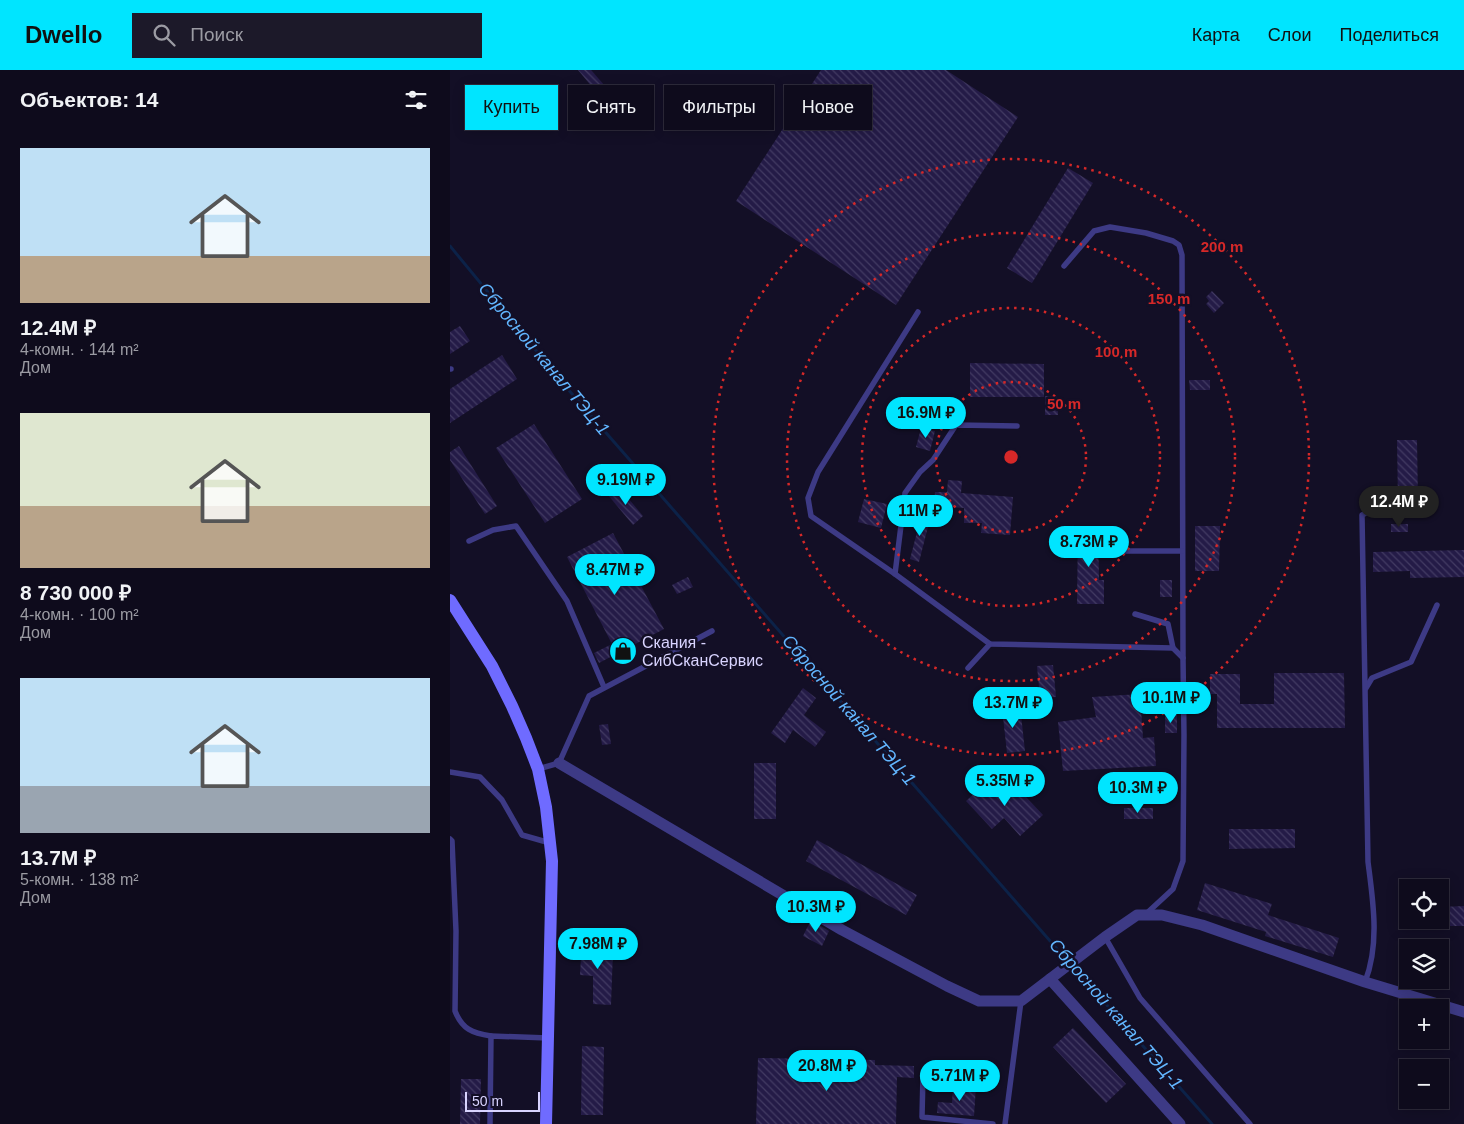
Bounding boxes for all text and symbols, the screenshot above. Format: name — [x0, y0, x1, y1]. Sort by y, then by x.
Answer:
search box — [132, 13, 482, 58]
text: Dwello — [25, 21, 102, 48]
icon: search — [150, 21, 178, 49]
text: Поиск — [190, 24, 243, 45]
text: Карта — [1192, 25, 1240, 45]
text: Слои — [1268, 25, 1312, 45]
text: Поделиться — [1340, 25, 1439, 45]
chip: Купить — [465, 85, 558, 130]
chip: Снять — [568, 85, 654, 130]
chip: Фильтры — [664, 85, 774, 130]
chip: Новое — [784, 85, 872, 130]
icon: filters — [402, 86, 430, 114]
text: Объектов: 14 — [20, 88, 158, 111]
icon: home — [180, 181, 270, 271]
text: 200 m — [1201, 238, 1243, 255]
water label: Сбросной канал ТЭЦ-1 — [474, 279, 614, 439]
text: 150 m — [1148, 290, 1190, 307]
text: 12.4M ₽ — [20, 316, 96, 339]
text: 4-комн. · 144 m² — [20, 341, 139, 358]
text: 100 m — [1095, 343, 1137, 360]
text: Дом — [20, 359, 51, 376]
text: 50 m — [1047, 395, 1081, 412]
pin: 16.9M ₽ — [880, 396, 972, 439]
text: 16.9M ₽ — [897, 404, 955, 421]
icon: home — [180, 446, 270, 536]
centre of rings — [1002, 448, 1020, 466]
pin: 9.19M ₽ — [580, 464, 672, 506]
text: 9.19M ₽ — [597, 471, 655, 488]
pin: 12.4M ₽ — [1353, 486, 1445, 528]
text: 12.4M ₽ — [1370, 493, 1428, 510]
pin: 11M ₽ — [885, 494, 955, 537]
text: 11M ₽ — [898, 502, 942, 519]
pin: 8.73M ₽ — [1043, 526, 1135, 568]
text: 8.73M ₽ — [1060, 533, 1118, 550]
pin: 8.47M ₽ — [569, 554, 661, 596]
text: 8.47M ₽ — [586, 561, 644, 578]
text: 8 730 000 ₽ — [20, 581, 131, 604]
text: 4-комн. · 100 m² — [20, 606, 139, 623]
text: Дом — [20, 624, 51, 641]
water label: Сбросной канал ТЭЦ-1 — [778, 631, 920, 789]
place label: Скания - СибСканСервис — [642, 634, 763, 669]
shop icon: Скания - СибСканСервис — [608, 636, 638, 666]
pin: 10.1M ₽ — [1125, 682, 1217, 724]
pin: 13.7M ₽ — [967, 686, 1059, 729]
text: 10.1M ₽ — [1142, 689, 1200, 706]
text: 13.7M ₽ — [984, 694, 1042, 711]
icon: home — [180, 711, 270, 801]
pin: 5.35M ₽ — [959, 764, 1051, 807]
text: 5.35M ₽ — [976, 772, 1034, 789]
pin: 10.3M ₽ — [1092, 772, 1184, 814]
text: 10.3M ₽ — [1109, 779, 1167, 796]
text: 13.7M ₽ — [20, 846, 96, 869]
text: 5-комн. · 138 m² — [20, 871, 139, 888]
map controls — [1399, 879, 1449, 1109]
button: locate — [1399, 879, 1449, 929]
text: Дом — [20, 889, 51, 906]
pin: 10.3M ₽ — [770, 890, 862, 933]
text: 10.3M ₽ — [787, 898, 845, 915]
pin: 7.98M ₽ — [552, 928, 644, 970]
text: 7.98M ₽ — [569, 935, 627, 952]
water label: Сбросной канал ТЭЦ-1 — [1045, 935, 1187, 1093]
button: layers — [1399, 939, 1449, 989]
button: + — [1399, 999, 1449, 1049]
pin: 20.8M ₽ — [781, 1050, 873, 1092]
text: 20.8M ₽ — [798, 1057, 856, 1074]
button: − — [1399, 1059, 1449, 1109]
pin: 5.71M ₽ — [914, 1060, 1006, 1102]
text: 5.71M ₽ — [931, 1067, 989, 1084]
scale bar — [465, 1089, 540, 1112]
text: 50 m — [472, 1093, 503, 1109]

